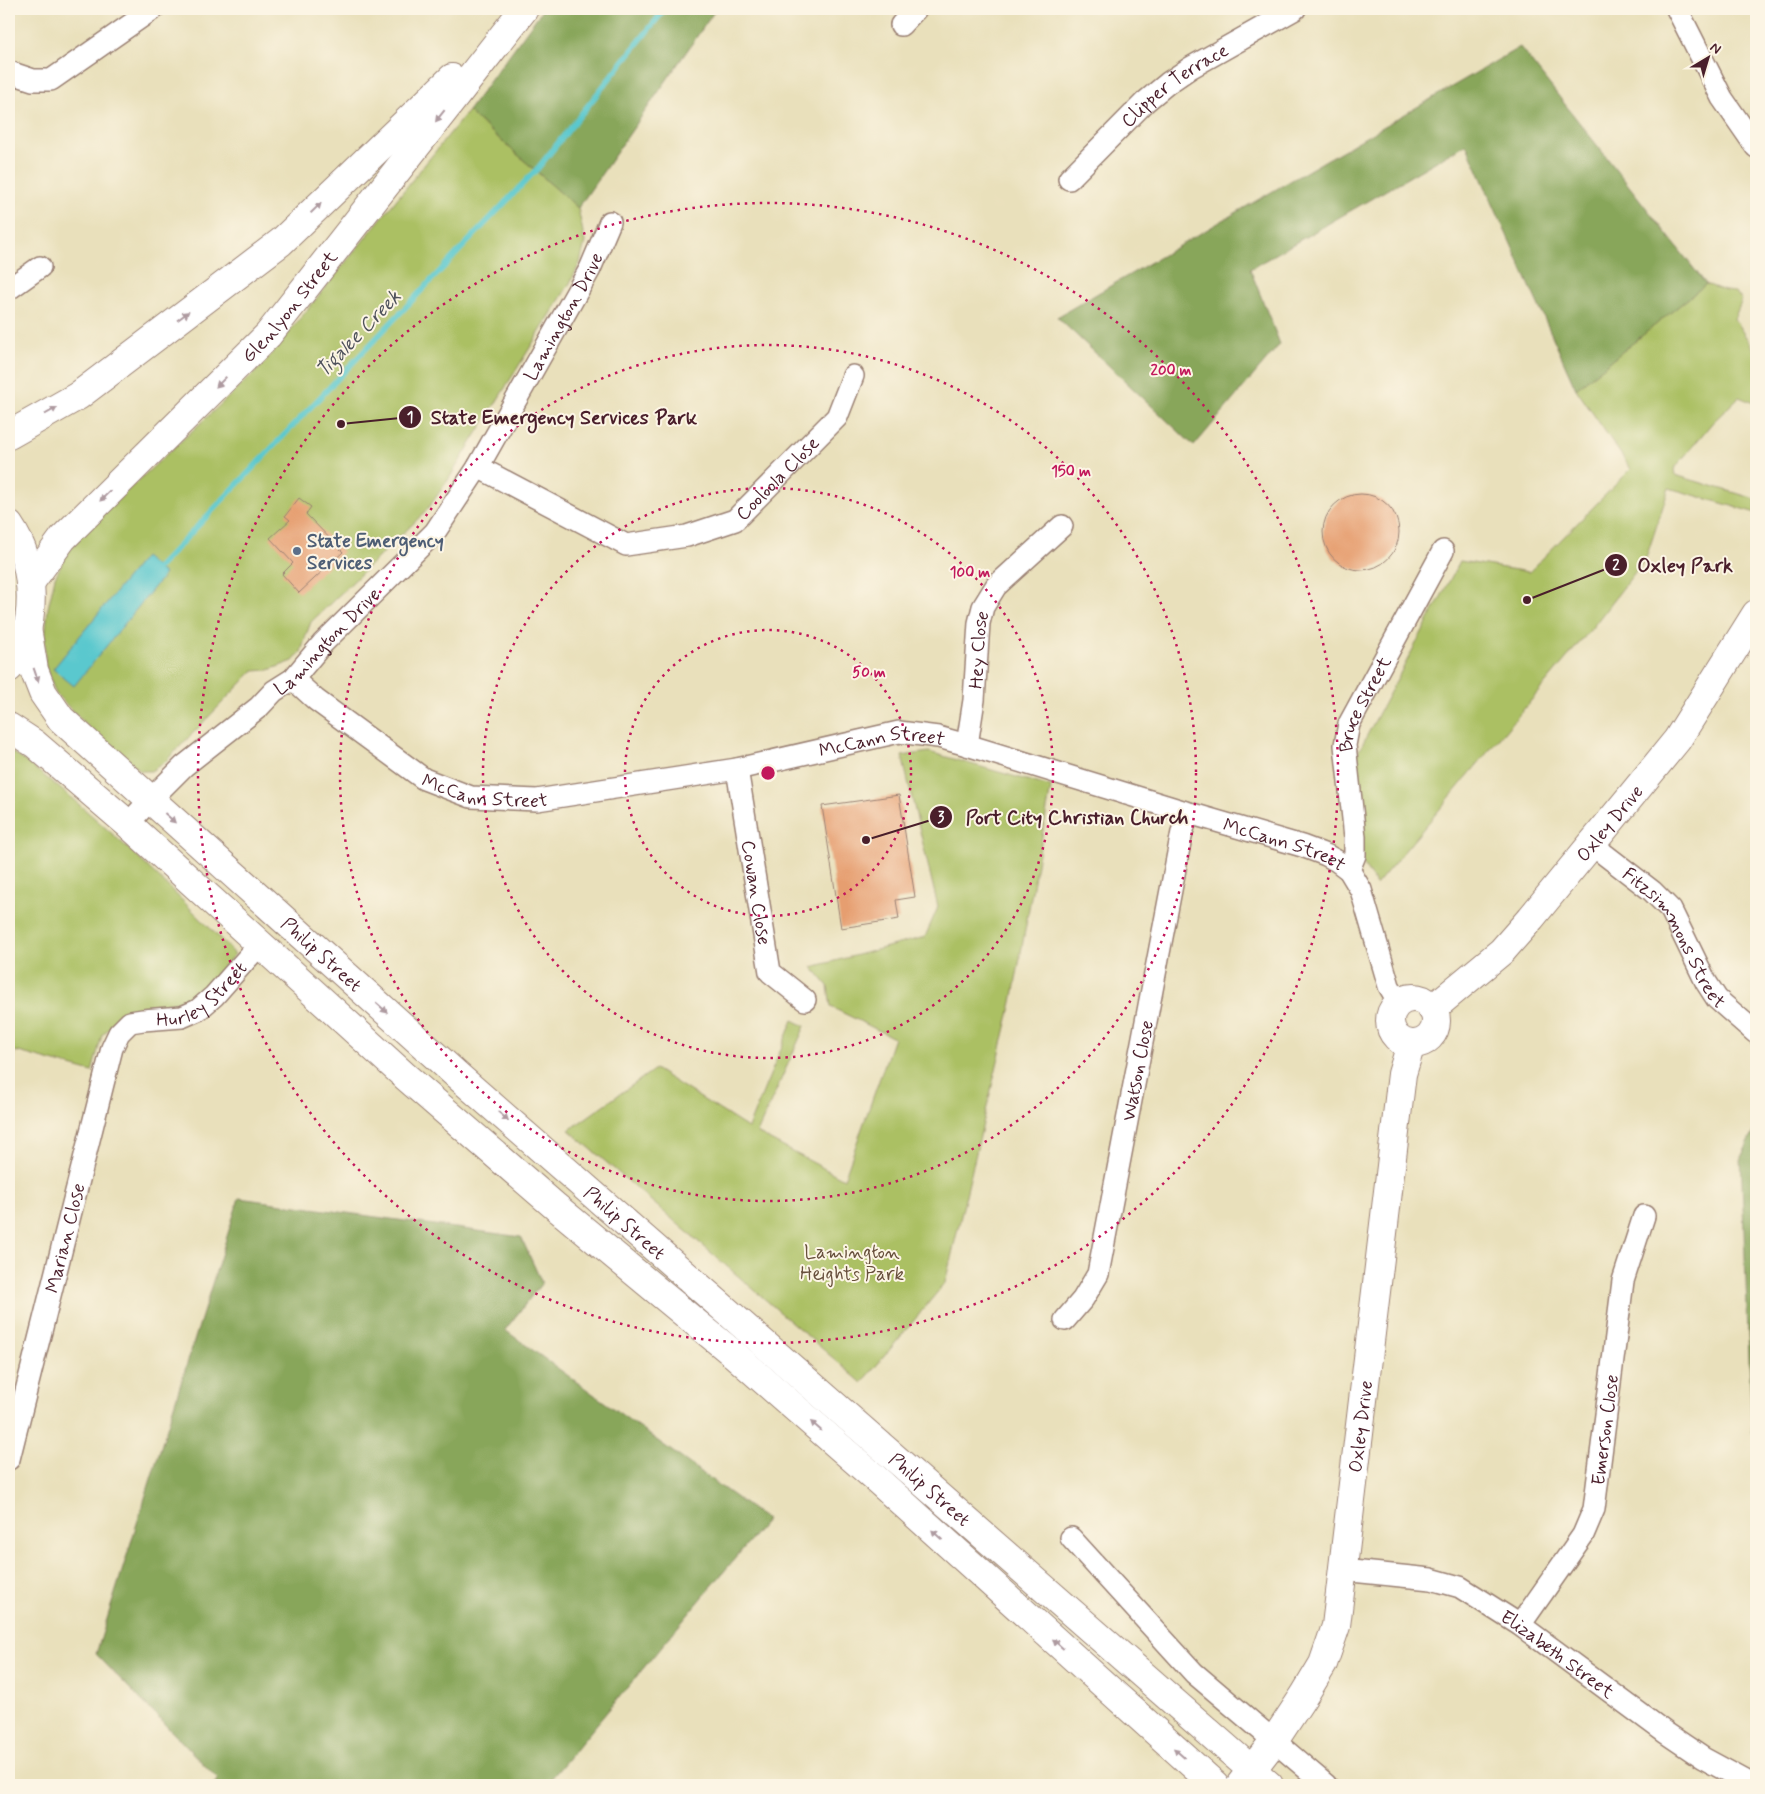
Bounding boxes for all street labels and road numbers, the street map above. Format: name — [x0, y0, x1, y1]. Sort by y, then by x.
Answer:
street label: Clipper Terrace — [1116, 38, 1233, 133]
street label: Glenlyon Street — [237, 246, 344, 368]
street label: Lamington Drive — [519, 249, 609, 385]
street label: Cooloola Close — [731, 431, 825, 526]
street label: Lamington Drive — [270, 582, 386, 702]
street label: Hey Close — [964, 608, 996, 690]
street label: Bruce Street — [1333, 652, 1398, 753]
street label: McCann Street — [817, 721, 948, 764]
street label: McCann Street — [418, 768, 550, 814]
street label: Oxley Drive — [1571, 780, 1649, 868]
street label: McCann Street — [1220, 813, 1351, 877]
street label: Cowan Close — [735, 838, 776, 947]
street label: Fitzsimmons Street — [1617, 862, 1730, 1015]
street label: Philip Street — [275, 912, 367, 998]
street label: Hurley Street — [155, 956, 253, 1033]
street label: Watson Close — [1116, 1018, 1160, 1123]
street label: Marian Close — [40, 1181, 92, 1296]
street label: Philip Street — [578, 1181, 670, 1266]
street label: Emerson Close — [1586, 1373, 1625, 1487]
street label: Oxley Drive — [1343, 1379, 1379, 1474]
street label: Philip Street — [883, 1447, 975, 1533]
street label: Elizabeth Street — [1495, 1605, 1619, 1705]

